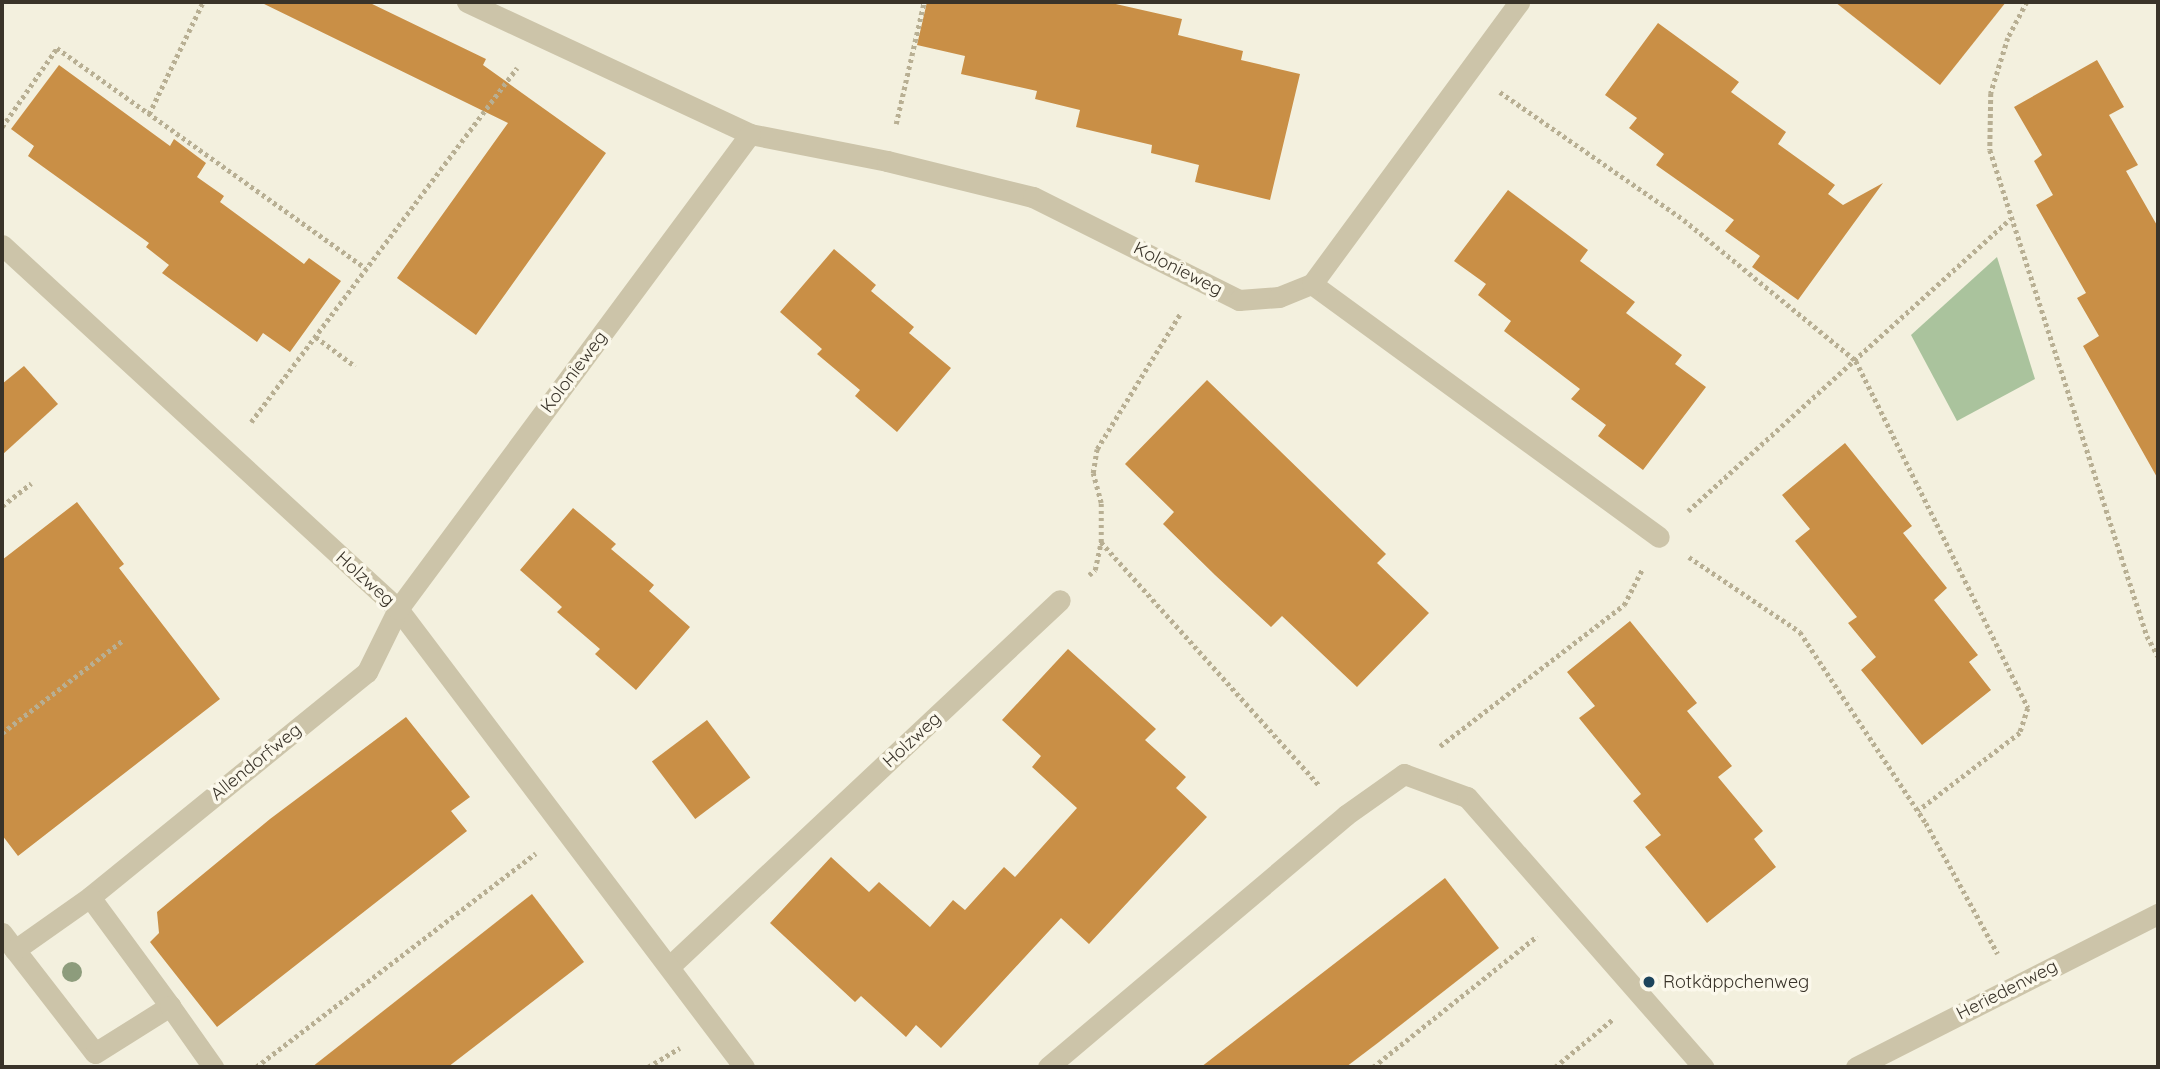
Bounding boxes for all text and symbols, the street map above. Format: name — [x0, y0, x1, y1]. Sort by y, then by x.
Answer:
street label: Kolonieweg — [1130, 237, 1226, 301]
street label: Kolonieweg — [536, 327, 612, 417]
street label: Holzweg — [331, 547, 399, 611]
street label: Holzweg — [879, 708, 945, 772]
street label: Allendorfweg — [206, 719, 306, 805]
street label: Heriedenweg — [1953, 955, 2061, 1025]
place label: Rotkäppchenweg — [1663, 971, 1809, 993]
marker: Rotkäppchenweg — [1641, 974, 1657, 990]

